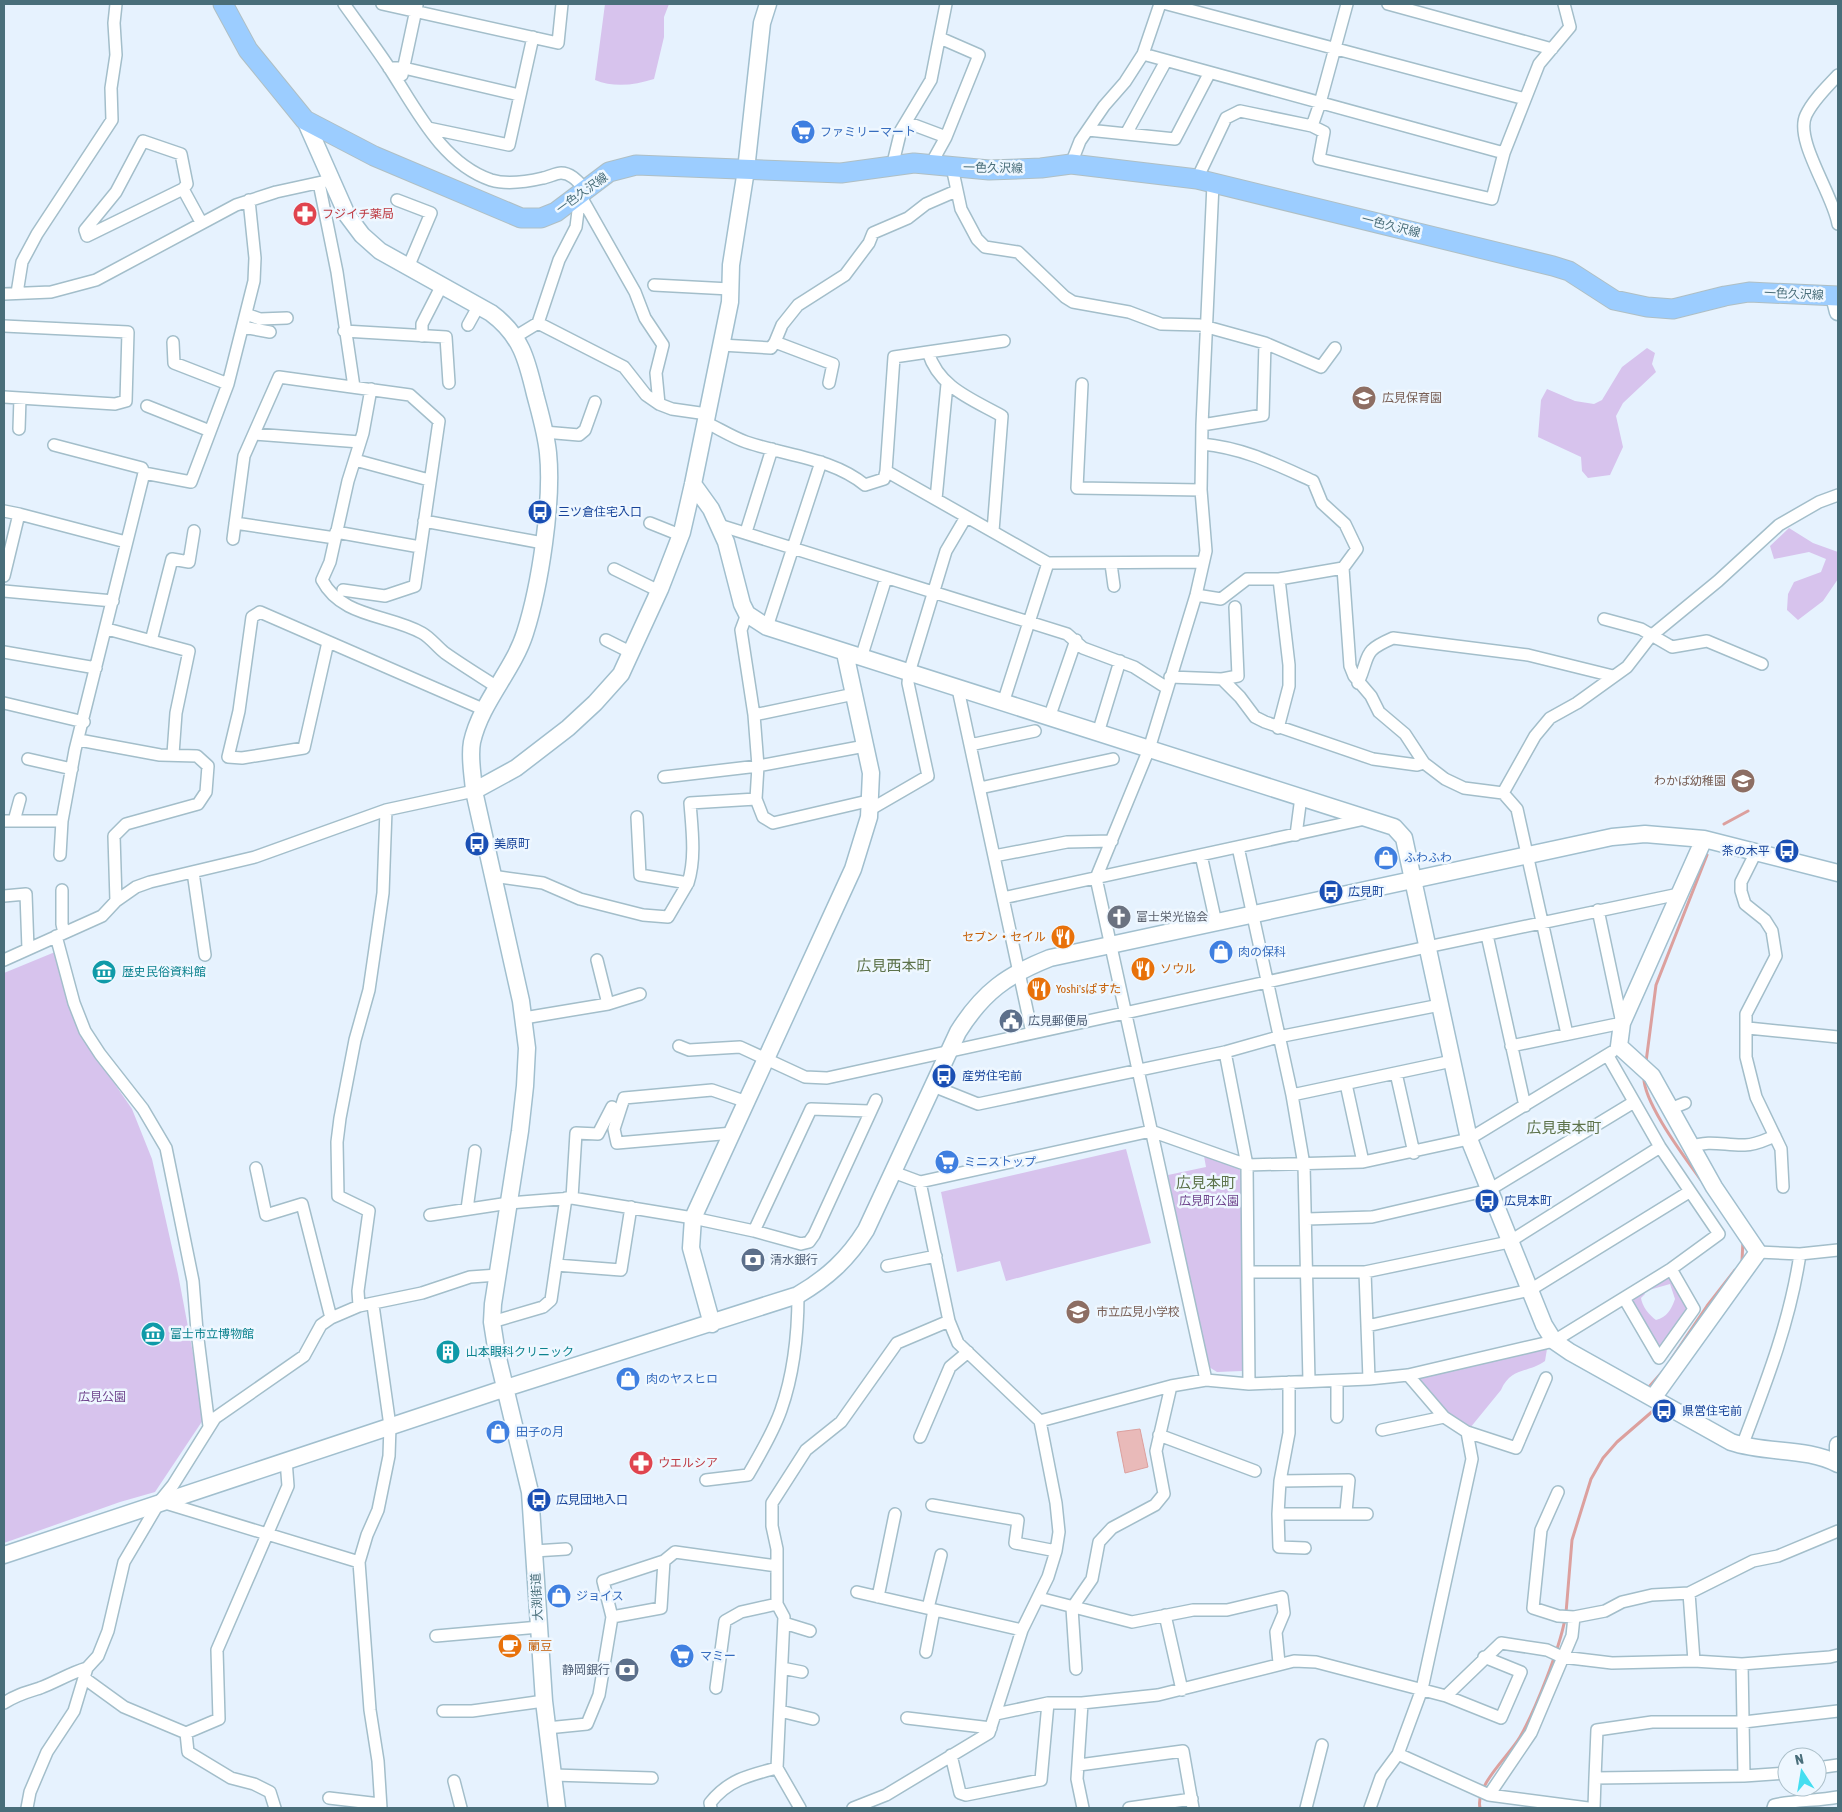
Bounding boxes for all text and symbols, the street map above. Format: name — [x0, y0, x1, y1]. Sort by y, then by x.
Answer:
supermarket icon: ファミリーマート — [790, 119, 816, 145]
place label: ファミリーマート — [820, 125, 916, 139]
street label: 一色久沢線 — [963, 160, 1023, 176]
street label: 一色久沢線 — [554, 170, 610, 216]
pharmacy icon: フジイチ薬局 — [292, 201, 318, 227]
place label: フジイチ薬局 — [322, 207, 394, 221]
street label: 一色久沢線 — [1360, 212, 1422, 240]
street label: 一色久沢線 — [1764, 286, 1824, 302]
school or university icon: 広見保育園 — [1351, 385, 1377, 411]
place label: 広見保育園 — [1382, 391, 1442, 405]
bus stop icon: 三ツ倉住宅入口 — [527, 499, 553, 525]
place label: 三ツ倉住宅入口 — [558, 505, 642, 519]
school or university icon: わかば幼稚園 — [1730, 768, 1756, 794]
place label: わかば幼稚園 — [1654, 774, 1726, 788]
bus stop icon: 美原町 — [464, 831, 490, 857]
place label: 美原町 — [494, 837, 530, 851]
bus stop icon: 茶の木平 — [1774, 838, 1800, 864]
place label: 茶の木平 — [1722, 844, 1770, 858]
shop icon: ふわふわ — [1373, 845, 1399, 871]
place label: ふわふわ — [1404, 851, 1452, 865]
bus stop icon: 広見町 — [1318, 879, 1344, 905]
place label: 広見町 — [1348, 885, 1384, 899]
church icon: 富士栄光協会 — [1106, 904, 1132, 930]
place label: 富士栄光協会 — [1136, 910, 1208, 924]
restaurant icon: セブン・セイル — [1050, 924, 1076, 950]
place label: セブン・セイル — [962, 930, 1046, 944]
shop icon: 肉の保科 — [1208, 939, 1234, 965]
place label: 肉の保科 — [1238, 945, 1286, 959]
restaurant icon: ソウル — [1130, 956, 1156, 982]
district label: 広見西本町 — [856, 957, 932, 974]
museum icon: 歴史民俗資料館 — [91, 959, 117, 985]
place label: ソウル — [1160, 962, 1196, 976]
place label: 歴史民俗資料館 — [122, 965, 206, 979]
restaurant icon: Yoshi'sぱすた — [1026, 976, 1052, 1002]
place label: Yoshi'sぱすた — [1056, 982, 1121, 996]
public building icon: 広見郵便局 — [998, 1008, 1024, 1034]
place label: 広見郵便局 — [1028, 1014, 1088, 1028]
bus stop icon: 産労住宅前 — [931, 1063, 957, 1089]
place label: 産労住宅前 — [962, 1069, 1022, 1083]
district label: 広見東本町 — [1526, 1119, 1602, 1136]
supermarket icon: ミニストップ — [934, 1149, 960, 1175]
place label: ミニストップ — [964, 1155, 1036, 1169]
district label: 広見本町 — [1176, 1174, 1236, 1191]
bus stop icon: 広見本町 — [1474, 1188, 1500, 1214]
park label: 広見町公園 — [1179, 1194, 1239, 1208]
place label: 広見本町 — [1504, 1194, 1552, 1208]
bank icon: 清水銀行 — [740, 1247, 766, 1273]
place label: 清水銀行 — [770, 1253, 818, 1267]
school or university icon: 市立広見小学校 — [1065, 1299, 1091, 1325]
place label: 市立広見小学校 — [1096, 1305, 1180, 1319]
museum icon: 富士市立博物館 — [140, 1321, 166, 1347]
place label: 富士市立博物館 — [170, 1327, 254, 1341]
building icon: 山本眼科クリニック — [435, 1339, 461, 1365]
place label: 山本眼科クリニック — [466, 1345, 574, 1359]
shop icon: 肉のヤスヒロ — [615, 1366, 641, 1392]
place label: 肉のヤスヒロ — [646, 1372, 718, 1386]
park label: 広見公園 — [78, 1390, 126, 1404]
bus stop icon: 県営住宅前 — [1651, 1398, 1677, 1424]
place label: 県営住宅前 — [1682, 1404, 1742, 1418]
shop icon: 田子の月 — [485, 1419, 511, 1445]
place label: 田子の月 — [516, 1425, 564, 1439]
pharmacy icon: ウエルシア — [628, 1450, 654, 1476]
place label: ウエルシア — [658, 1456, 718, 1470]
bus stop icon: 広見団地入口 — [526, 1487, 552, 1513]
place label: 広見団地入口 — [556, 1493, 628, 1507]
street label: 大渕街道 — [529, 1573, 545, 1621]
shop icon: ジョイス — [546, 1583, 572, 1609]
place label: ジョイス — [576, 1589, 624, 1603]
cafe icon: 蘭豆 — [497, 1633, 523, 1659]
place label: 蘭豆 — [528, 1639, 552, 1653]
supermarket icon: マミー — [669, 1643, 695, 1669]
place label: マミー — [700, 1649, 736, 1663]
bank icon: 静岡銀行 — [614, 1657, 640, 1683]
place label: 静岡銀行 — [562, 1663, 610, 1677]
north arrow — [1777, 1747, 1827, 1797]
text: N — [1794, 1751, 1805, 1768]

